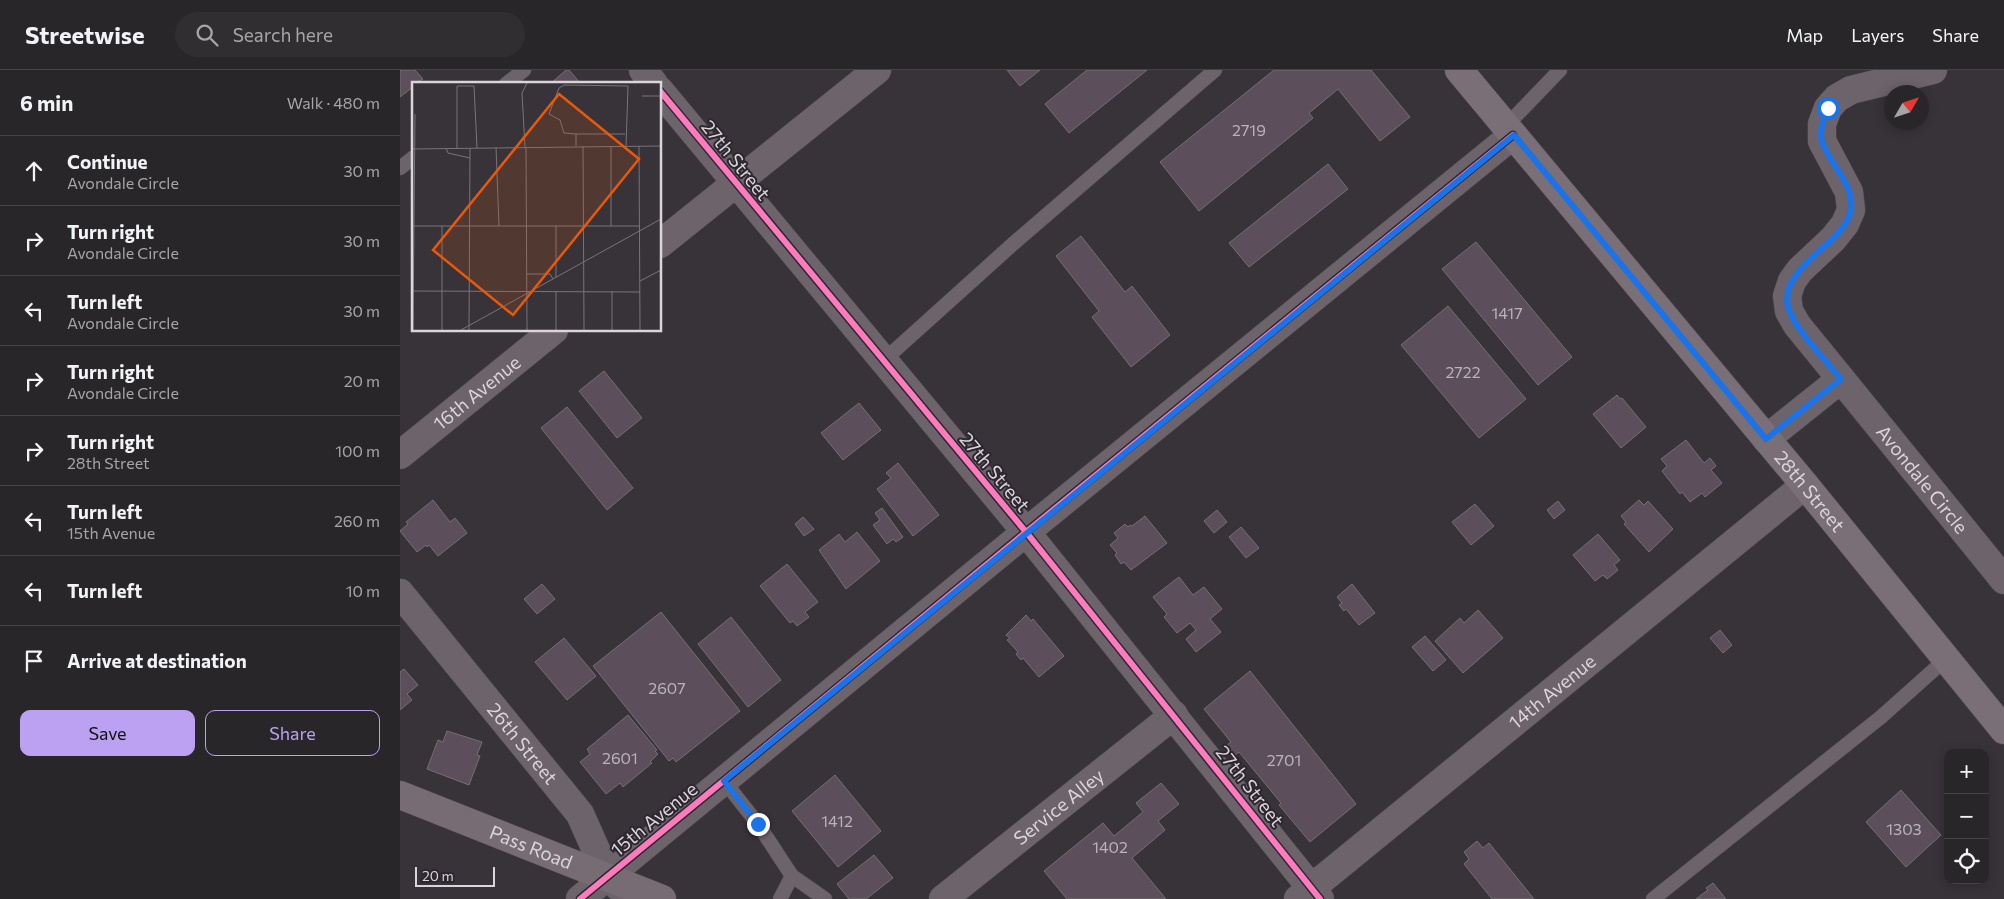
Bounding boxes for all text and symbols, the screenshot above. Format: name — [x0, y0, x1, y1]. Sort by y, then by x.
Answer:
search box — [175, 12, 525, 57]
text: Streetwise — [25, 20, 145, 49]
icon: search — [193, 21, 221, 49]
text: Search here — [233, 23, 333, 46]
text: Map — [1786, 24, 1823, 46]
text: Layers — [1851, 24, 1904, 46]
text: Share — [1932, 24, 1979, 46]
inset map — [412, 82, 661, 331]
north arrow — [1884, 85, 1929, 130]
text: 6 min — [20, 90, 73, 115]
text: Walk · 480 m — [287, 93, 380, 112]
route start — [1817, 97, 1840, 120]
street label: 27th Street — [697, 115, 776, 205]
house number: 2719 — [1232, 120, 1266, 139]
text: Continue — [67, 150, 147, 173]
icon: ahead — [20, 157, 48, 185]
text: 30 m — [343, 161, 380, 180]
text: Avondale Circle — [67, 173, 179, 192]
text: Turn right — [67, 220, 154, 243]
icon: right — [20, 227, 48, 255]
text: 30 m — [343, 231, 380, 250]
text: Avondale Circle — [67, 243, 179, 262]
text: Turn left — [67, 290, 142, 313]
icon: left — [20, 297, 48, 325]
text: 30 m — [343, 301, 380, 320]
house number: 1417 — [1491, 303, 1523, 322]
text: Avondale Circle — [67, 313, 179, 332]
street label: 16th Avenue — [428, 350, 525, 434]
text: Turn right — [67, 360, 154, 383]
house number: 2722 — [1445, 362, 1481, 381]
icon: right — [20, 367, 48, 395]
text: 20 m — [344, 371, 380, 390]
text: Avondale Circle — [67, 383, 179, 402]
street label: Avondale Circle — [1872, 420, 1973, 538]
street label: 27th Street — [956, 427, 1035, 516]
text: Turn right — [67, 430, 154, 453]
icon: right — [20, 437, 48, 465]
text: 100 m — [335, 441, 380, 460]
street label: 28th Street — [1770, 446, 1850, 536]
text: 28th Street — [67, 453, 150, 472]
text: Turn left — [67, 500, 142, 523]
icon: left — [20, 507, 48, 535]
text: 260 m — [334, 511, 380, 530]
text: 15th Avenue — [67, 523, 155, 542]
icon: left — [20, 577, 48, 605]
text: Turn left — [67, 579, 142, 602]
text: 10 m — [346, 581, 380, 600]
icon: arrive — [20, 647, 48, 675]
text: Arrive at destination — [67, 649, 247, 672]
street label: 14th Avenue — [1504, 649, 1600, 733]
house number: 2607 — [648, 678, 686, 697]
street label: 26th Street — [483, 698, 563, 789]
button: Save — [20, 710, 195, 756]
button: Share — [205, 710, 380, 756]
street label: 27th Street — [1212, 741, 1289, 831]
house number: 2601 — [602, 748, 638, 767]
map controls — [1944, 749, 1989, 884]
button: + — [1944, 749, 1989, 794]
house number: 2701 — [1267, 750, 1301, 769]
street label: Service Alley — [1009, 763, 1108, 849]
street label: 15th Avenue — [606, 777, 702, 860]
button: − — [1944, 794, 1989, 839]
house number: 1412 — [821, 811, 853, 830]
route end — [747, 813, 770, 836]
house number: 1303 — [1886, 819, 1922, 838]
street label: Pass Road — [486, 820, 576, 873]
house number: 1402 — [1092, 837, 1128, 856]
button: locate — [1944, 839, 1989, 884]
scale bar — [415, 864, 495, 887]
text: 20 m — [422, 867, 454, 884]

